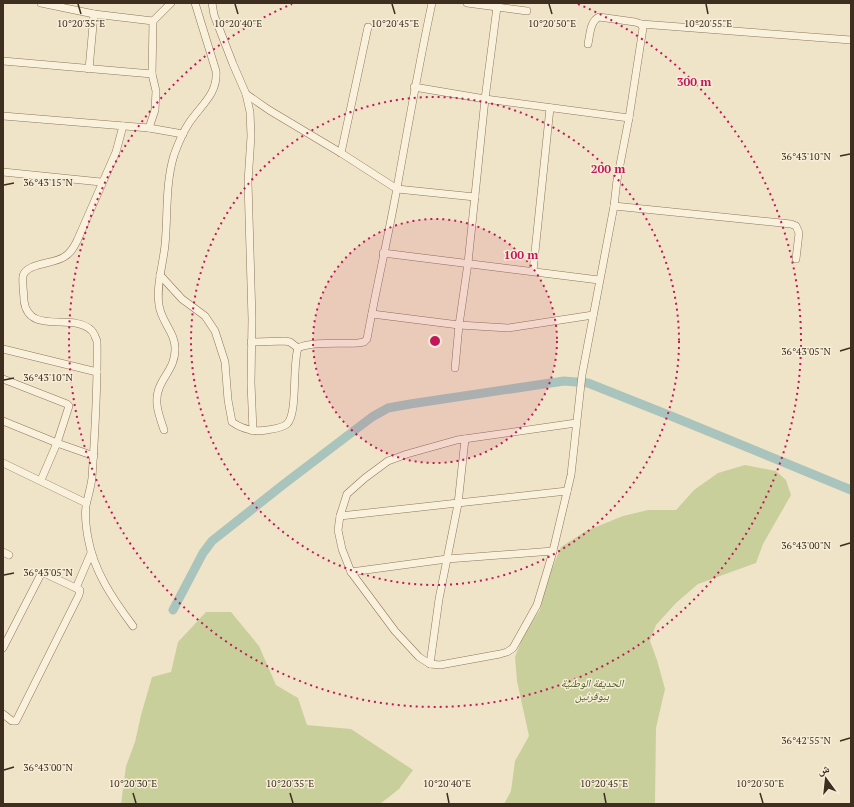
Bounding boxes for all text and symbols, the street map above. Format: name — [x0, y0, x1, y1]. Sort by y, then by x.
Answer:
text: 10°20'35"E — [57, 17, 105, 30]
text: 10°20'40"E — [214, 17, 262, 30]
text: 10°20'45"E — [371, 17, 419, 30]
text: 10°20'50"E — [528, 17, 576, 30]
text: 10°20'55"E — [684, 17, 732, 30]
text: 300 m — [677, 74, 711, 89]
text: 36°43'10"N — [781, 150, 831, 163]
text: 200 m — [591, 161, 625, 176]
text: 36°43'15"N — [23, 176, 73, 189]
text: 100 m — [504, 247, 538, 262]
centre of rings — [428, 334, 442, 348]
text: 36°43'05"N — [781, 345, 831, 358]
text: 36°43'10"N — [23, 371, 73, 384]
text: 36°43'00"N — [781, 539, 831, 552]
text: 36°43'05"N — [23, 566, 73, 579]
park label: الحديقة الوطنية ببوقرنين — [561, 676, 625, 703]
text: 36°42'55"N — [781, 734, 831, 747]
north arrow — [806, 759, 846, 799]
text: 36°43'00"N — [23, 761, 73, 774]
text: ش — [816, 761, 831, 779]
text: 10°20'30"E — [109, 777, 157, 790]
text: 10°20'35"E — [266, 777, 314, 790]
text: 10°20'40"E — [423, 777, 471, 790]
text: 10°20'45"E — [580, 777, 628, 790]
text: 10°20'50"E — [736, 777, 784, 790]

